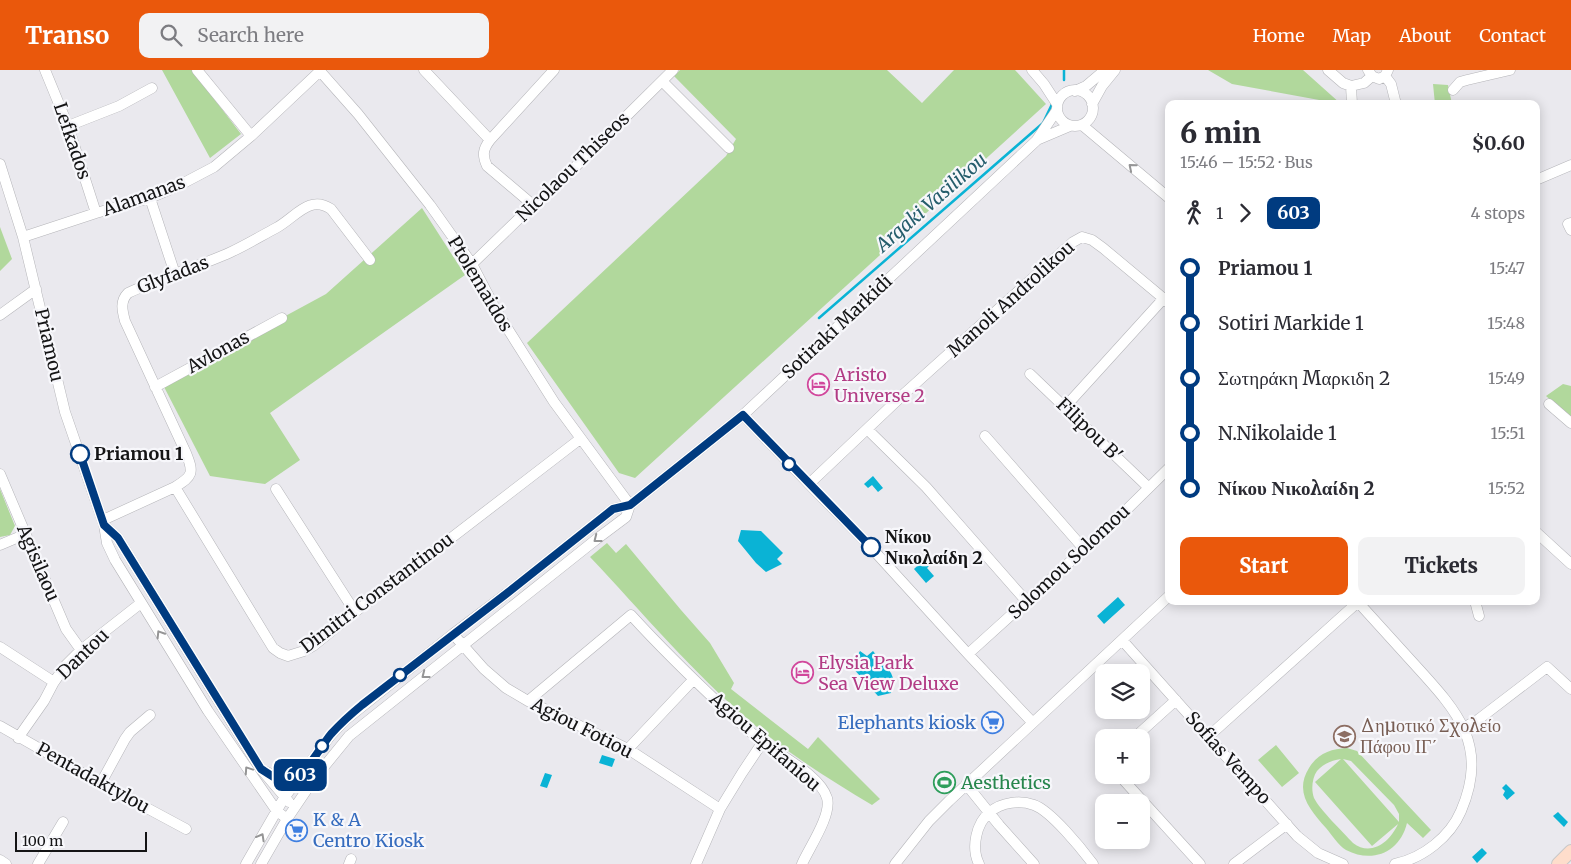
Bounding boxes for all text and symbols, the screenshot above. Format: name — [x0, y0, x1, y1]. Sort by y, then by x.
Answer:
search box — [139, 13, 489, 58]
text: Transo — [25, 20, 109, 51]
icon: search — [157, 21, 185, 49]
text: Search here — [197, 23, 304, 47]
text: Home — [1253, 24, 1305, 47]
text: Map — [1333, 24, 1371, 47]
text: About — [1399, 24, 1451, 47]
text: Contact — [1479, 24, 1546, 47]
street label: Lefkados — [49, 99, 96, 182]
street label: Nicolaou Thiseos — [511, 107, 634, 226]
text: 6 min — [1180, 115, 1261, 151]
text: $0.60 — [1472, 131, 1525, 155]
water label: Argaki Vasilikou — [869, 147, 991, 258]
text: 15:46 – 15:52 · Bus — [1180, 152, 1313, 172]
one-way arrow — [1128, 163, 1137, 172]
street label: Alamanas — [98, 170, 188, 221]
icon: walk — [1180, 199, 1208, 227]
icon: forward — [1231, 199, 1259, 227]
text: 603 — [1277, 201, 1310, 224]
text: 1 — [1216, 203, 1223, 223]
text: 4 stops — [1471, 203, 1525, 223]
street label: Ptolemaidos — [443, 232, 518, 336]
street label: Manoli Androlikou — [942, 236, 1079, 362]
street label: Glyfadas — [134, 250, 212, 299]
text: Priamou 1 — [1218, 256, 1312, 280]
text: 15:47 — [1489, 258, 1525, 278]
street label: Sotiraki Markidi — [777, 269, 897, 384]
street label: Priamou — [30, 306, 69, 384]
text: Sotiri Markide 1 — [1218, 311, 1364, 335]
text: 15:48 — [1487, 313, 1525, 333]
street label: Avlonas — [182, 325, 253, 379]
place label: Aristo Universe 2 — [833, 363, 925, 407]
text: Σωτηράκη Μαρκιδη 2 — [1218, 366, 1390, 390]
text: 15:49 — [1488, 368, 1525, 388]
hotel icon: Aristo Universe 2 — [806, 373, 830, 397]
street label: Filipou B' — [1052, 393, 1127, 467]
text: N.Nikolaide 1 — [1218, 421, 1337, 445]
text: 15:51 — [1490, 423, 1525, 443]
place label: Priamou 1 — [94, 442, 183, 465]
marker: Priamou 1 — [70, 444, 90, 464]
unlabelled marker — [782, 457, 796, 471]
text: Νίκου Νικολαίδη 2 — [1218, 476, 1375, 500]
text: 15:52 — [1488, 478, 1525, 498]
street label: Solomou Solomou — [1003, 499, 1134, 624]
street label: Agisilaou — [12, 520, 65, 605]
place label: Νίκου Νικολαίδη 2 — [885, 525, 983, 569]
street label: Dimitri Constantinou — [295, 527, 458, 658]
one-way arrow — [594, 533, 603, 541]
marker: Νίκου Νικολαίδη 2 — [861, 537, 881, 557]
button: Start — [1180, 537, 1348, 595]
button: Tickets — [1358, 537, 1525, 595]
street label: Dantou — [52, 623, 113, 684]
one-way arrow — [157, 630, 166, 639]
place label: Elysia Park Sea View Deluxe — [818, 651, 959, 695]
hotel icon: Elysia Park Sea View Deluxe — [790, 661, 814, 685]
map controls — [1095, 664, 1150, 849]
button: layers — [1095, 664, 1150, 719]
unlabelled marker — [393, 668, 407, 682]
one-way arrow — [422, 669, 431, 677]
street label: Agiou Epifaniou — [704, 687, 826, 796]
street label: Agiou Fotiou — [527, 692, 637, 763]
street label: Sofias Vempo — [1181, 707, 1276, 809]
place label: Elephants kiosk — [838, 711, 977, 734]
supermarket icon: Elephants kiosk — [980, 711, 1004, 735]
place label: Δημοτικό Σχολείο Πάφου ΙΓ΄ — [1360, 714, 1501, 758]
school or university icon: Δημοτικό Σχολείο Πάφου ΙΓ΄ — [1332, 724, 1356, 748]
button: + — [1095, 729, 1150, 784]
street label: Pentadaktylou — [33, 737, 154, 818]
unlabelled marker — [315, 739, 329, 753]
line badge: 603 — [271, 759, 329, 791]
text: 603 — [284, 763, 316, 786]
one-way arrow — [245, 766, 255, 775]
sports icon: Aesthetics — [933, 771, 957, 795]
place label: Aesthetics — [960, 771, 1051, 794]
button: − — [1095, 794, 1150, 849]
place label: K & A Centro Kiosk — [313, 808, 425, 852]
supermarket icon: K & A Centro Kiosk — [285, 818, 309, 842]
scale bar — [15, 829, 148, 852]
text: 100 m — [22, 832, 63, 850]
one-way arrow — [255, 834, 265, 843]

